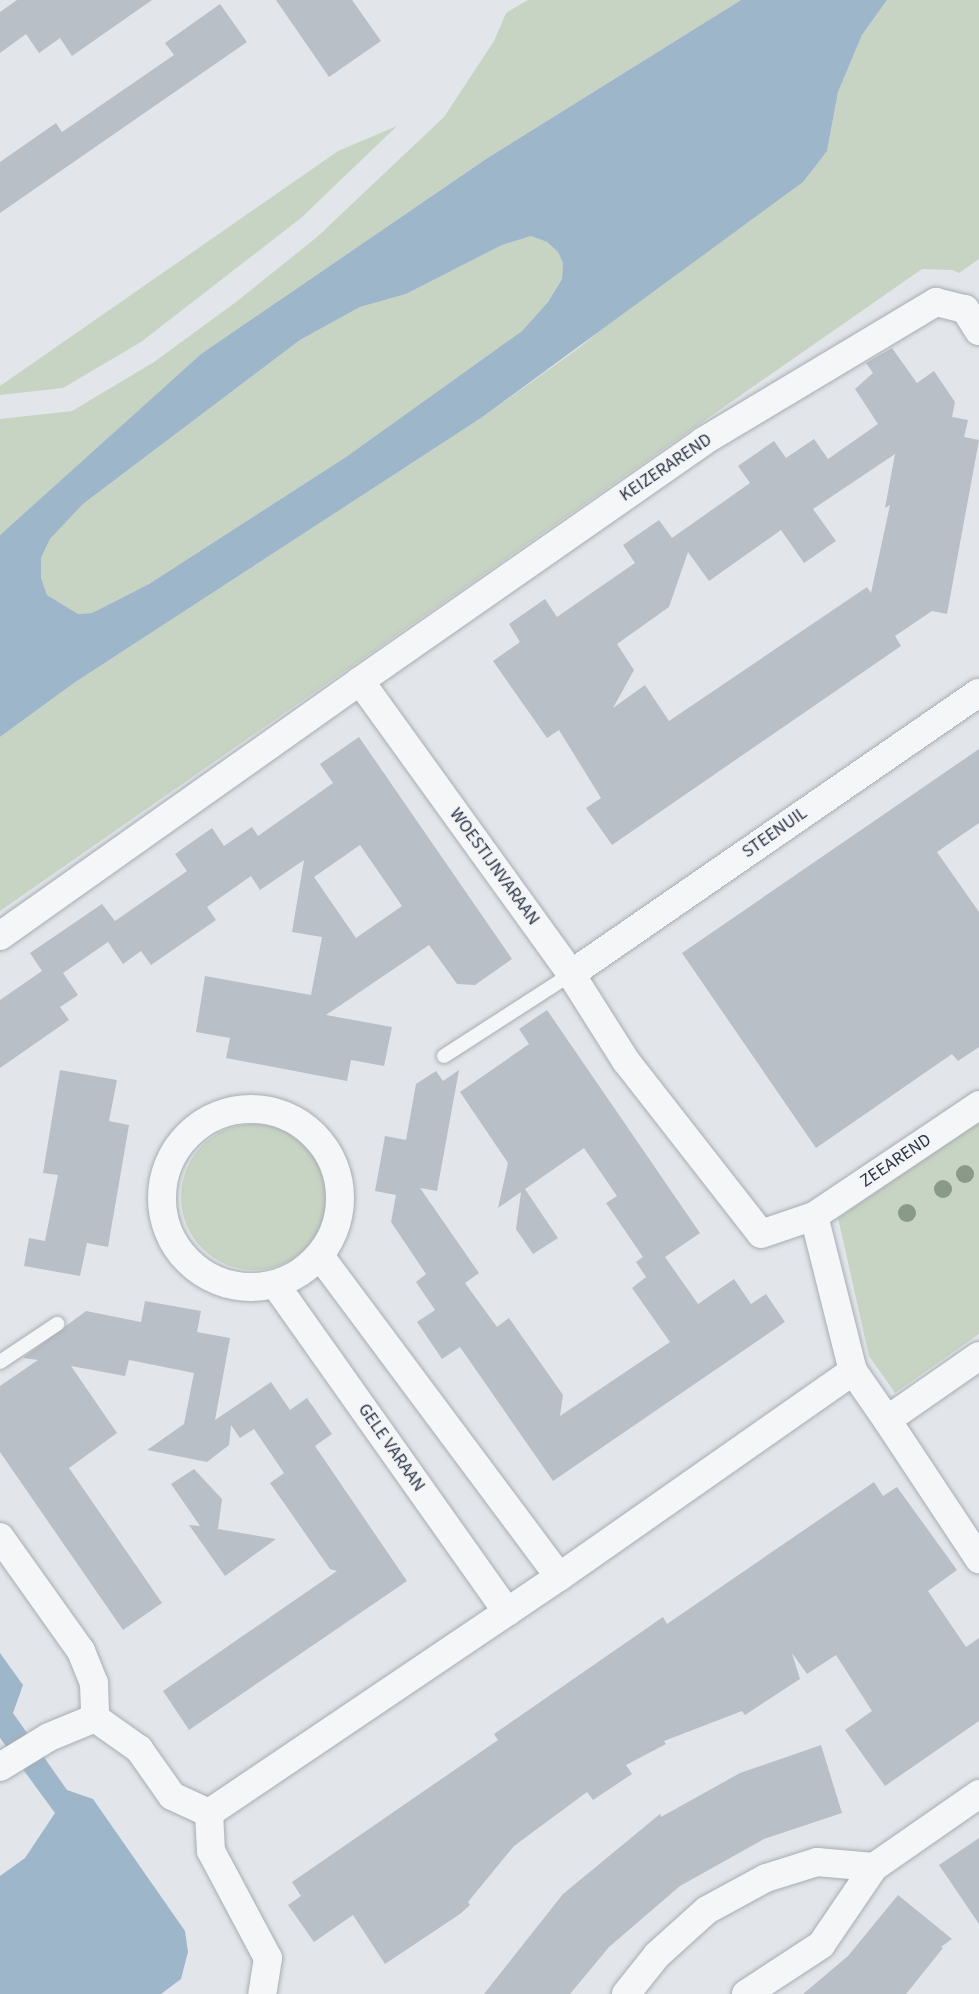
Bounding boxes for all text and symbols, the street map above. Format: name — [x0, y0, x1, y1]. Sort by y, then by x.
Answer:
street label: KEIZERAREND — [616, 429, 716, 507]
street label: STEENUIL — [738, 803, 812, 863]
street label: WOESTIJNVARAAN — [444, 804, 544, 930]
street label: ZEEAREND — [856, 1129, 936, 1193]
street label: GELE VARAAN — [353, 1400, 429, 1496]

